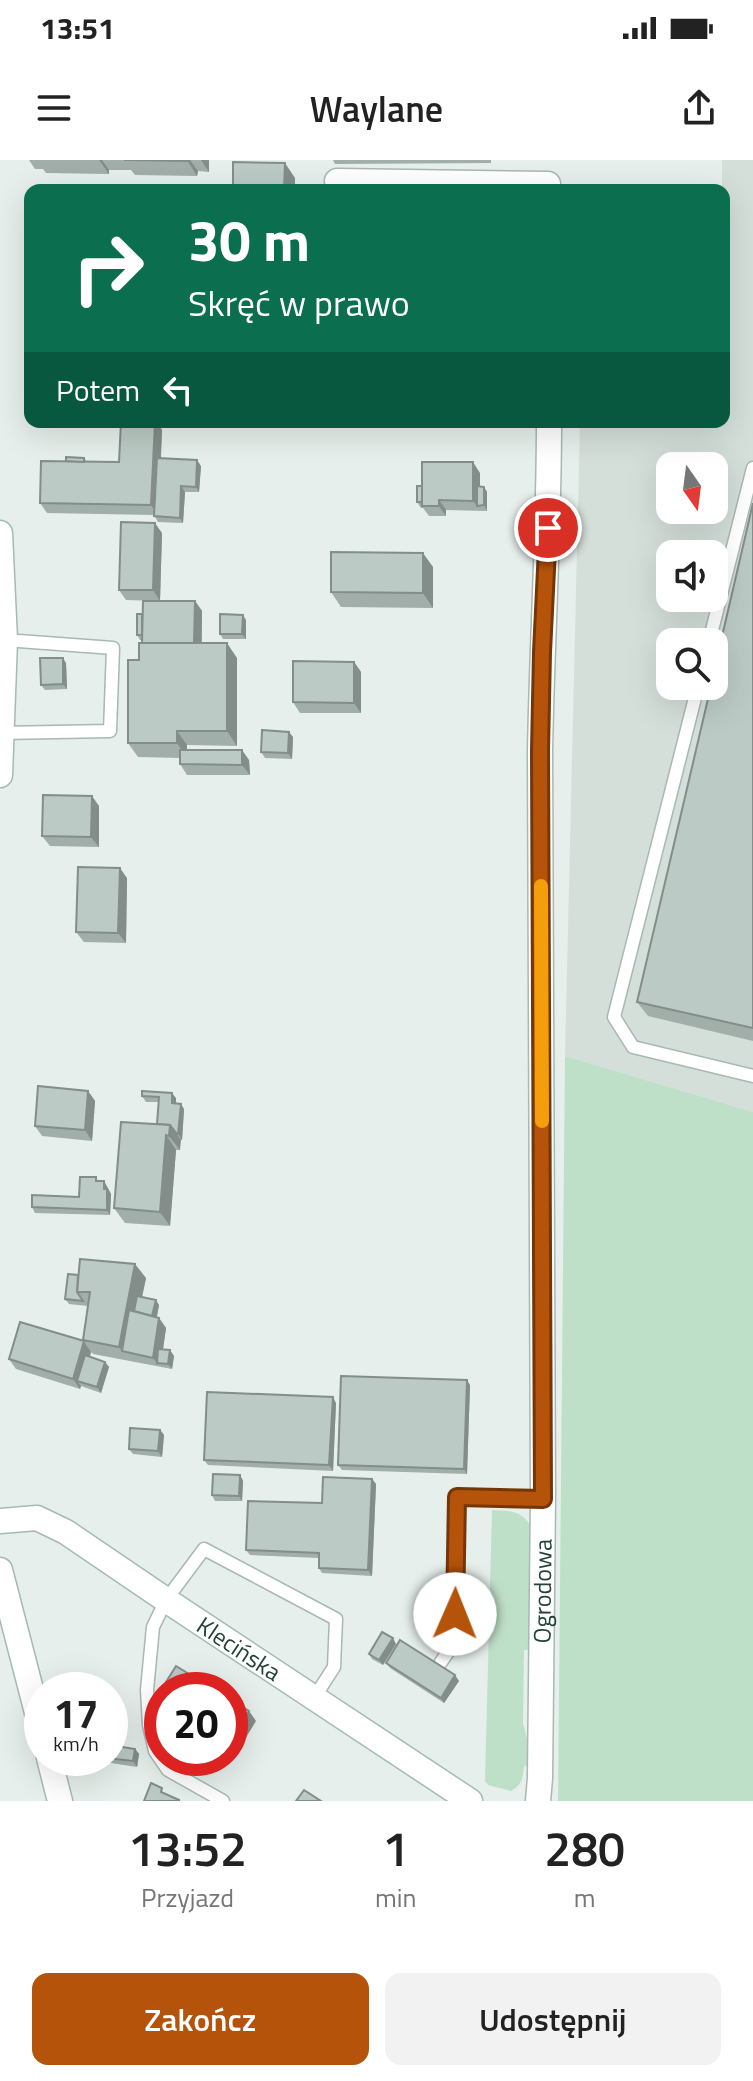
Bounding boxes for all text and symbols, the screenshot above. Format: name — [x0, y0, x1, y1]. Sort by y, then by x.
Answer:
text: 13:51 — [40, 5, 115, 51]
text: Waylane — [310, 81, 443, 136]
icon: menu — [32, 86, 76, 130]
icon: share — [677, 86, 721, 130]
text: 30 m — [188, 198, 310, 283]
icon: right — [56, 216, 160, 320]
text: Skręć w prawo — [188, 275, 410, 330]
text: Potem — [56, 367, 140, 413]
icon: left — [156, 368, 200, 412]
north arrow — [656, 452, 728, 524]
map controls — [656, 452, 728, 700]
pin — [514, 494, 582, 562]
icon: arrive — [526, 506, 570, 550]
button: sound — [656, 540, 728, 612]
button: search — [656, 628, 728, 700]
street label: Ogrodowa — [523, 1539, 561, 1643]
position arrow — [413, 1572, 497, 1656]
street label: Klecińska — [190, 1607, 289, 1689]
speed limit sign: 20 — [144, 1672, 248, 1776]
text: 17 — [54, 1683, 98, 1744]
text: km/h — [53, 1728, 99, 1759]
text: 13:52 — [128, 1812, 247, 1885]
text: 1 — [382, 1812, 409, 1885]
text: 280 — [544, 1812, 625, 1885]
text: Przyjazd — [141, 1878, 234, 1917]
text: min — [375, 1878, 416, 1917]
text: m — [574, 1878, 596, 1917]
button: Zakończ — [32, 1973, 369, 2065]
button: Udostępnij — [385, 1973, 721, 2065]

